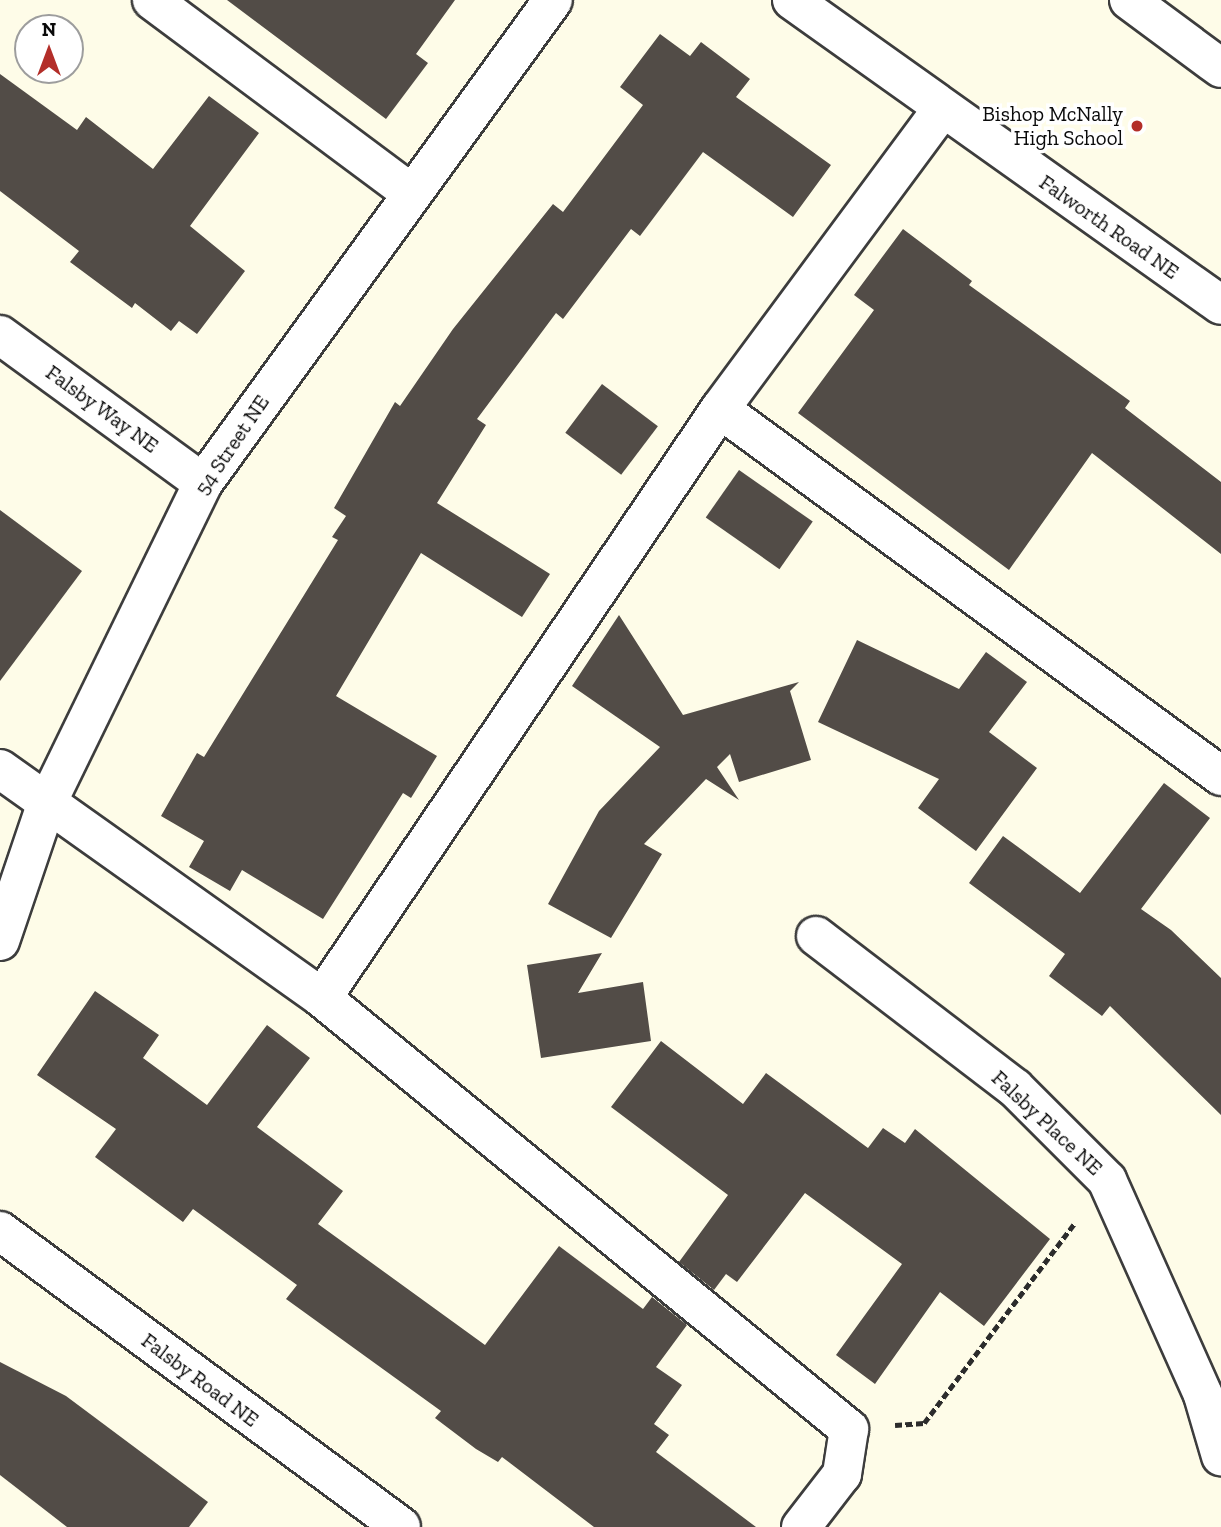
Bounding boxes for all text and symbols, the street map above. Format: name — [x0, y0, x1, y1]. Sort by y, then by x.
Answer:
north arrow — [14, 14, 84, 84]
text: N — [42, 18, 56, 41]
place label: Bishop McNally High School — [982, 101, 1123, 151]
marker: Bishop McNally High School — [1129, 118, 1145, 134]
street label: Falworth Road NE — [1034, 170, 1184, 284]
street label: Falsby Way NE — [40, 359, 164, 459]
street label: 54 Street NE — [189, 390, 275, 500]
street label: Falsby Place NE — [986, 1065, 1108, 1181]
street label: Falsby Road NE — [136, 1328, 264, 1432]

